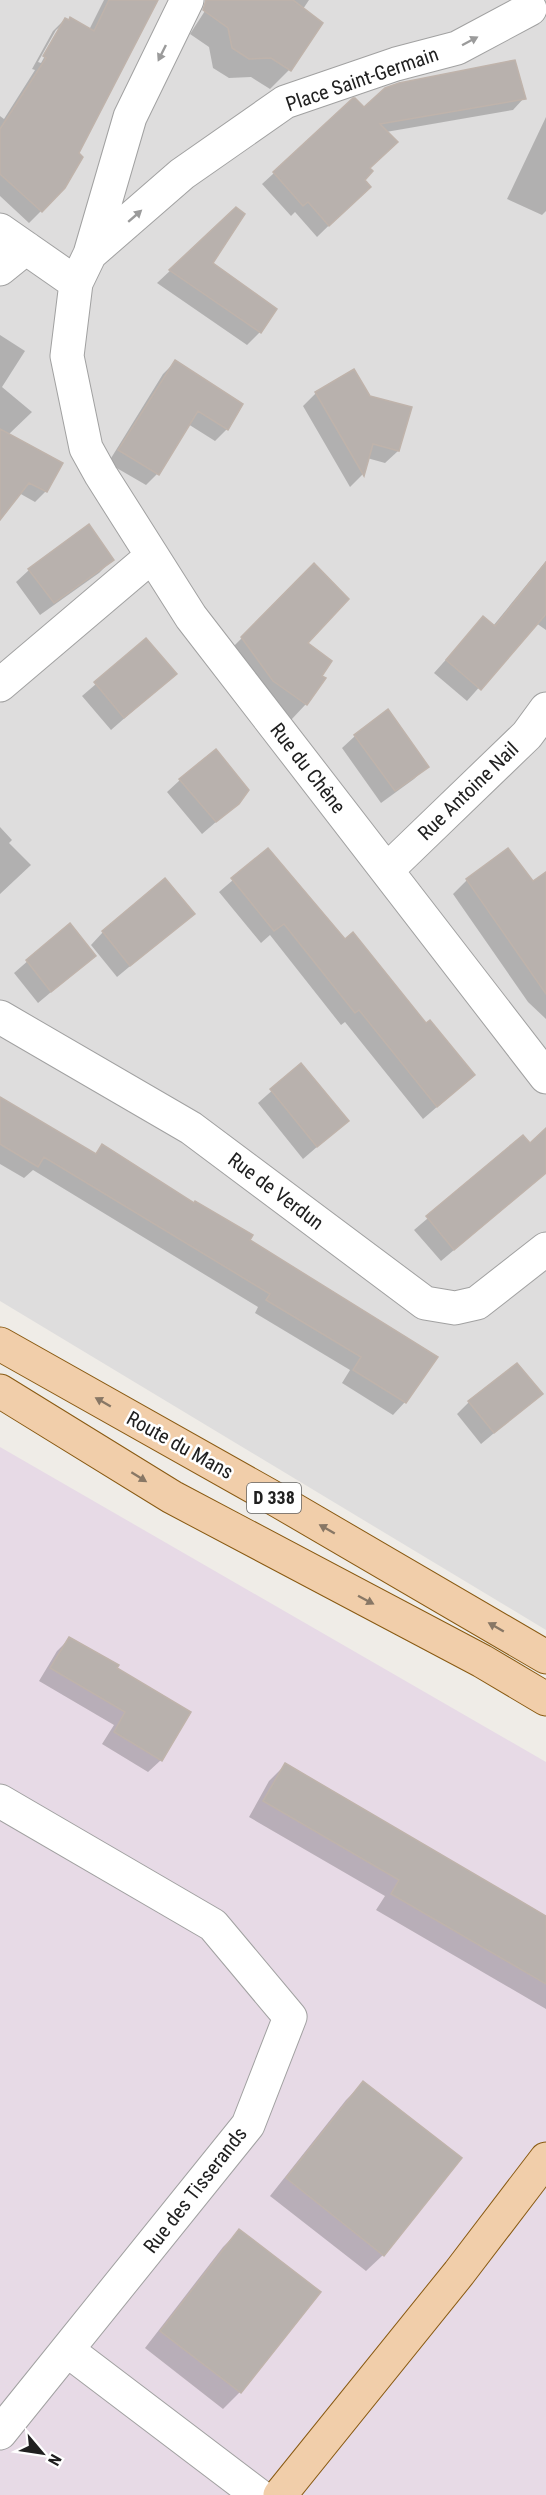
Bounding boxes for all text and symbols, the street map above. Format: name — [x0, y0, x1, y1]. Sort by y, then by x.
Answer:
one-way arrow — [462, 36, 479, 46]
street label: Place Saint-Germain — [283, 42, 441, 116]
one-way arrow — [157, 44, 166, 61]
one-way arrow — [127, 209, 142, 222]
street label: Rue du Chêne — [265, 718, 351, 818]
street label: Rue Antoine Nail — [413, 737, 523, 845]
street label: Rue de Verdun — [223, 1147, 329, 1235]
one-way arrow — [95, 1396, 111, 1407]
street label: Route du Mans — [123, 1406, 237, 1484]
one-way arrow — [131, 1471, 147, 1482]
road number: D 338 — [247, 1483, 301, 1513]
one-way arrow — [318, 1524, 335, 1534]
one-way arrow — [357, 1595, 374, 1605]
one-way arrow — [488, 1621, 504, 1632]
street label: Rue des Tisserands — [138, 2122, 252, 2258]
north arrow — [12, 2423, 72, 2483]
text: N — [44, 2451, 65, 2469]

